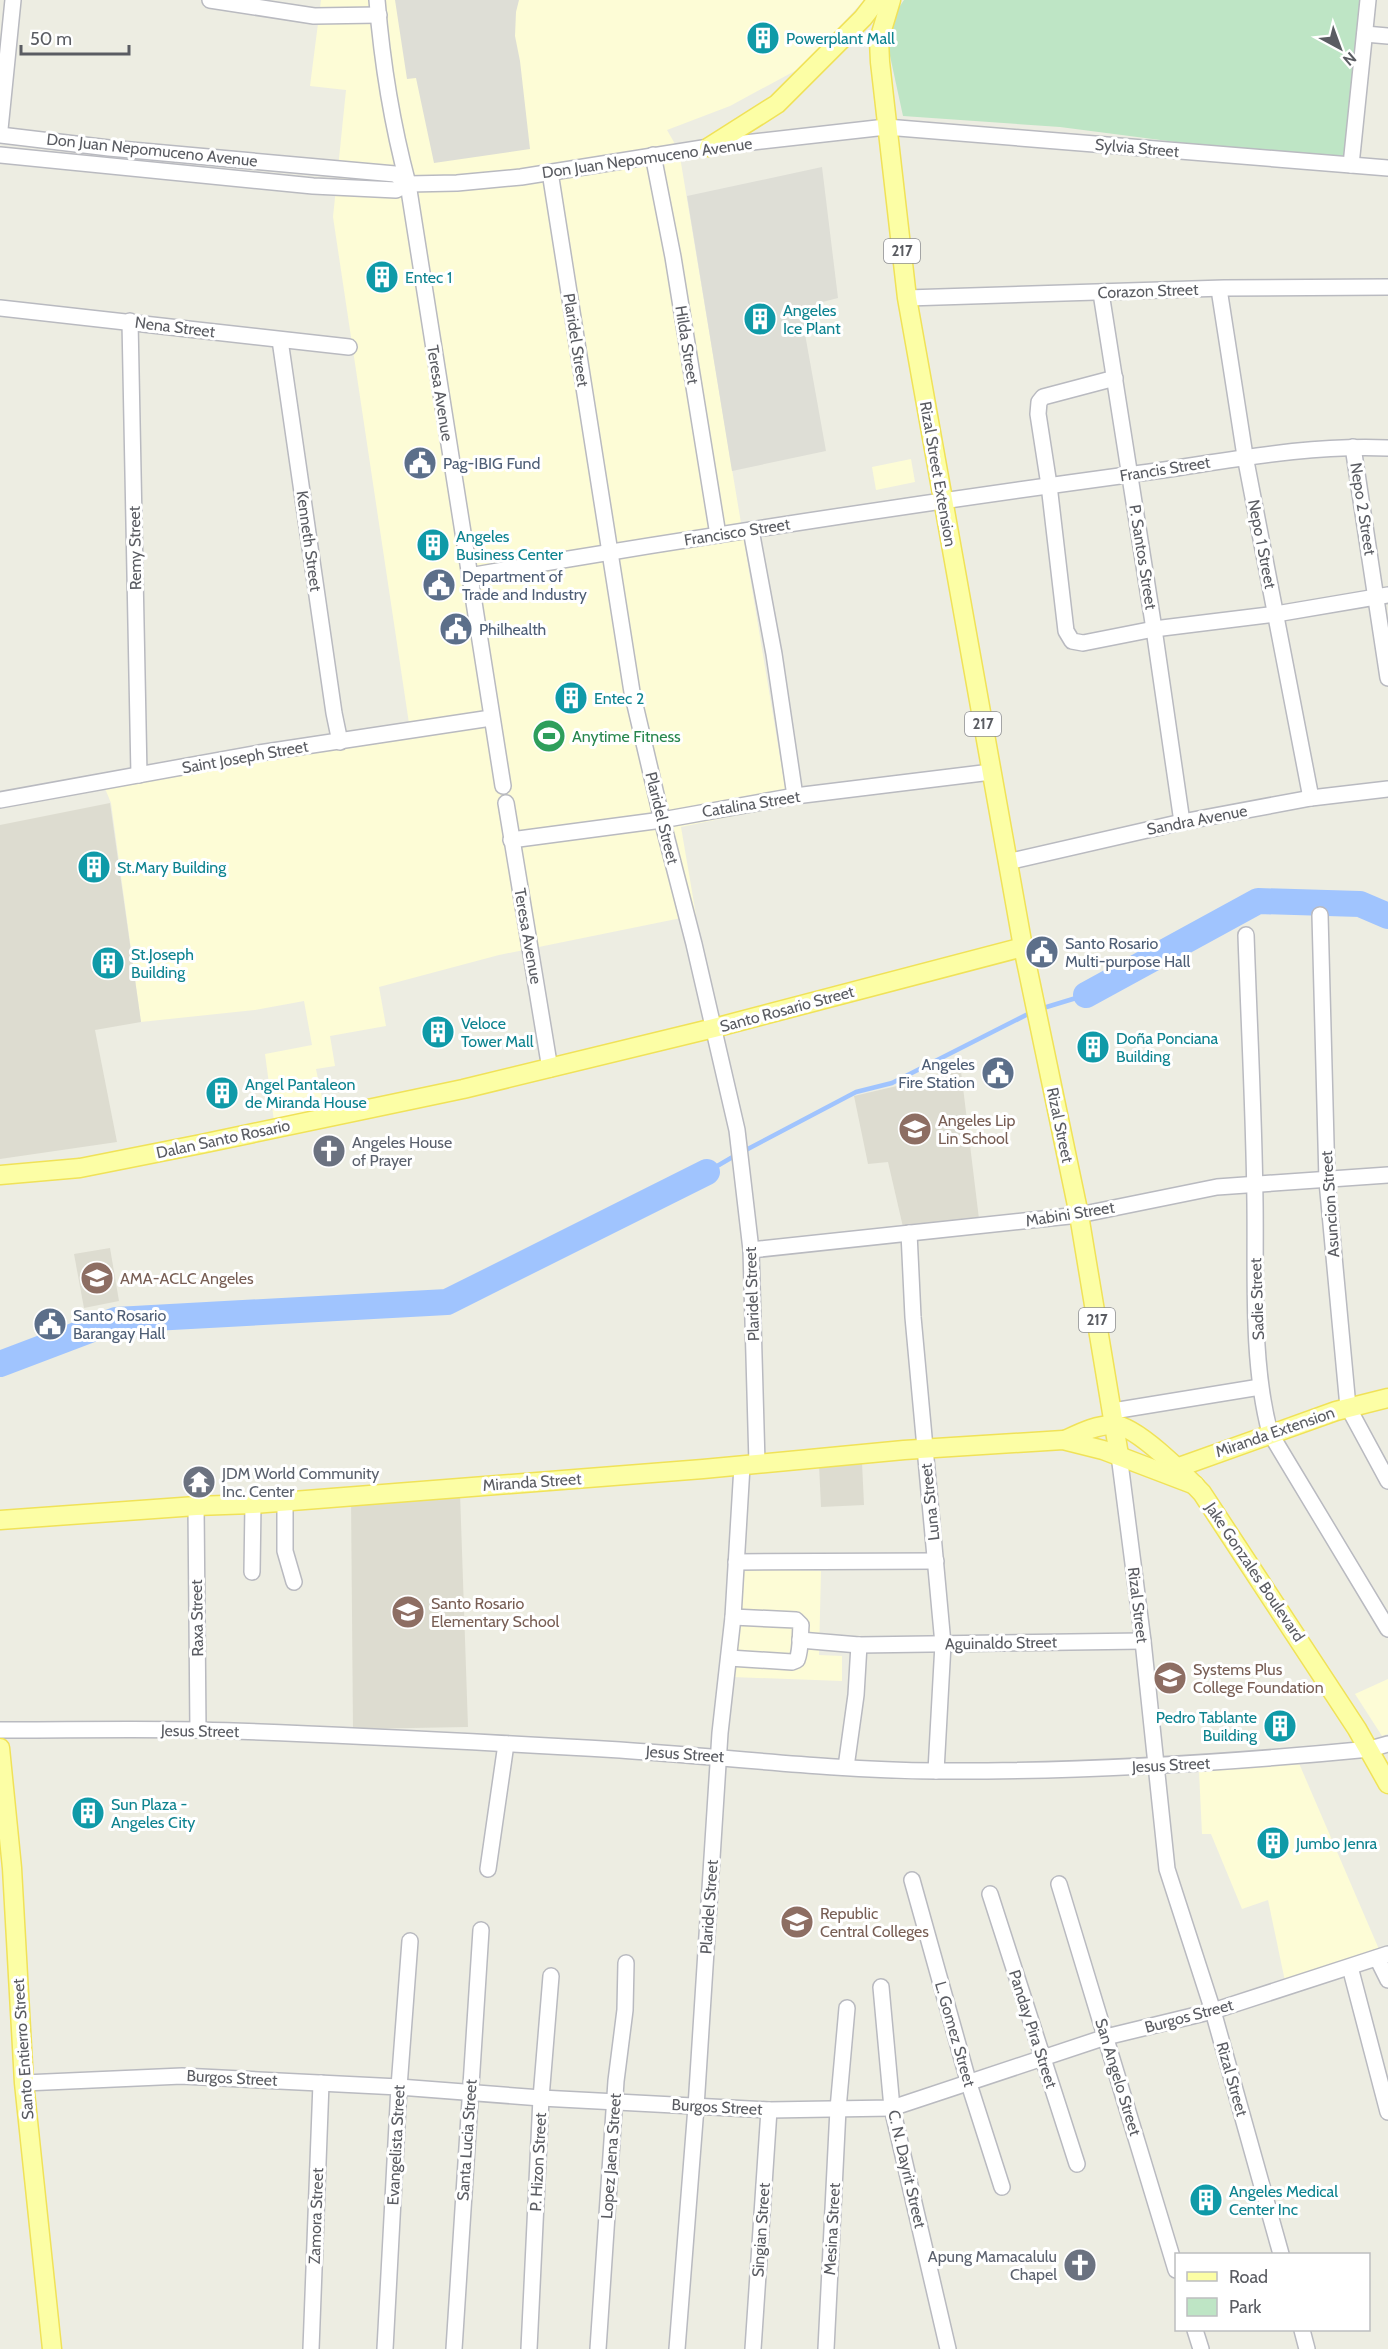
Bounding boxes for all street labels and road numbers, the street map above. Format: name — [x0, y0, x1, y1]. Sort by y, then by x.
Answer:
street label: Don Juan Nepomuceno Avenue — [45, 129, 259, 171]
street label: Don Juan Nepomuceno Avenue — [541, 134, 753, 182]
street label: Sylvia Street — [1094, 135, 1181, 161]
road number: 217 — [884, 239, 920, 263]
street label: Corazon Street — [1097, 280, 1199, 302]
street label: Plaridel Street — [559, 292, 593, 389]
street label: Hilda Street — [671, 304, 703, 386]
street label: Nena Street — [134, 313, 217, 341]
street label: Teresa Avenue — [423, 344, 457, 442]
street label: Rizal Street Extension — [916, 400, 960, 548]
street label: Francis Street — [1118, 452, 1212, 486]
street label: Nepo 2 Street — [1346, 461, 1380, 557]
street label: Kenneth Street — [293, 489, 326, 593]
street label: Nepo 1 Street — [1244, 498, 1280, 591]
street label: P. Santos Street — [1125, 503, 1161, 611]
street label: Remy Street — [125, 505, 145, 590]
street label: Francisco Street — [683, 514, 792, 550]
road number: 217 — [965, 712, 1001, 736]
street label: Saint Joseph Street — [180, 736, 310, 777]
street label: Plaridel Street — [641, 770, 683, 867]
street label: Catalina Street — [701, 787, 802, 821]
street label: Sandra Avenue — [1145, 801, 1249, 839]
street label: Teresa Avenue — [510, 887, 546, 985]
street label: Santo Rosario Street — [718, 982, 857, 1036]
street label: Rizal Street — [1043, 1086, 1077, 1165]
street label: Dalan Santo Rosario — [154, 1115, 292, 1162]
street label: Asuncion Street — [1317, 1149, 1343, 1258]
street label: Mabini Street — [1024, 1197, 1116, 1230]
street label: Plaridel Street — [741, 1246, 763, 1342]
street label: Sadie Street — [1246, 1257, 1268, 1340]
road number: 217 — [1079, 1308, 1115, 1332]
street label: Miranda Extension — [1213, 1403, 1337, 1461]
street label: Luna Street — [916, 1462, 944, 1542]
street label: Miranda Street — [482, 1469, 583, 1495]
street label: Jake Gonzales Boulevard — [1201, 1498, 1309, 1645]
street label: Rizal Street — [1124, 1566, 1152, 1645]
street label: Raxa Street — [187, 1579, 207, 1657]
street label: Aguinaldo Street — [945, 1633, 1058, 1653]
street label: Jesus Street — [160, 1721, 240, 1741]
street label: Jesus Street — [644, 1742, 725, 1766]
street label: Jesus Street — [1130, 1753, 1211, 1777]
street label: Plaridel Street — [696, 1859, 722, 1955]
street label: Panday Pira Street — [1005, 1967, 1061, 2091]
street label: Santo Entierro Street — [9, 1977, 37, 2120]
street label: L. Gomez Street — [931, 1979, 979, 2090]
street label: Burgos Street — [1143, 1995, 1236, 2037]
street label: San Angelo Street — [1091, 2016, 1145, 2139]
street label: Rizal Street — [1212, 2040, 1252, 2119]
street label: Burgos Street — [186, 2066, 279, 2090]
street label: Santa Lucia Street — [453, 2078, 481, 2201]
street label: Evangelista Street — [383, 2084, 409, 2206]
street label: Lopez Jaena Street — [597, 2092, 625, 2220]
street label: Burgos Street — [671, 2095, 764, 2119]
street label: C. N. Dayrit Street — [884, 2108, 930, 2230]
street label: P. Hizon Street — [526, 2111, 550, 2212]
street label: Zamora Street — [305, 2167, 327, 2265]
street label: Singian Street — [748, 2182, 774, 2278]
street label: Mesina Street — [820, 2182, 844, 2276]

